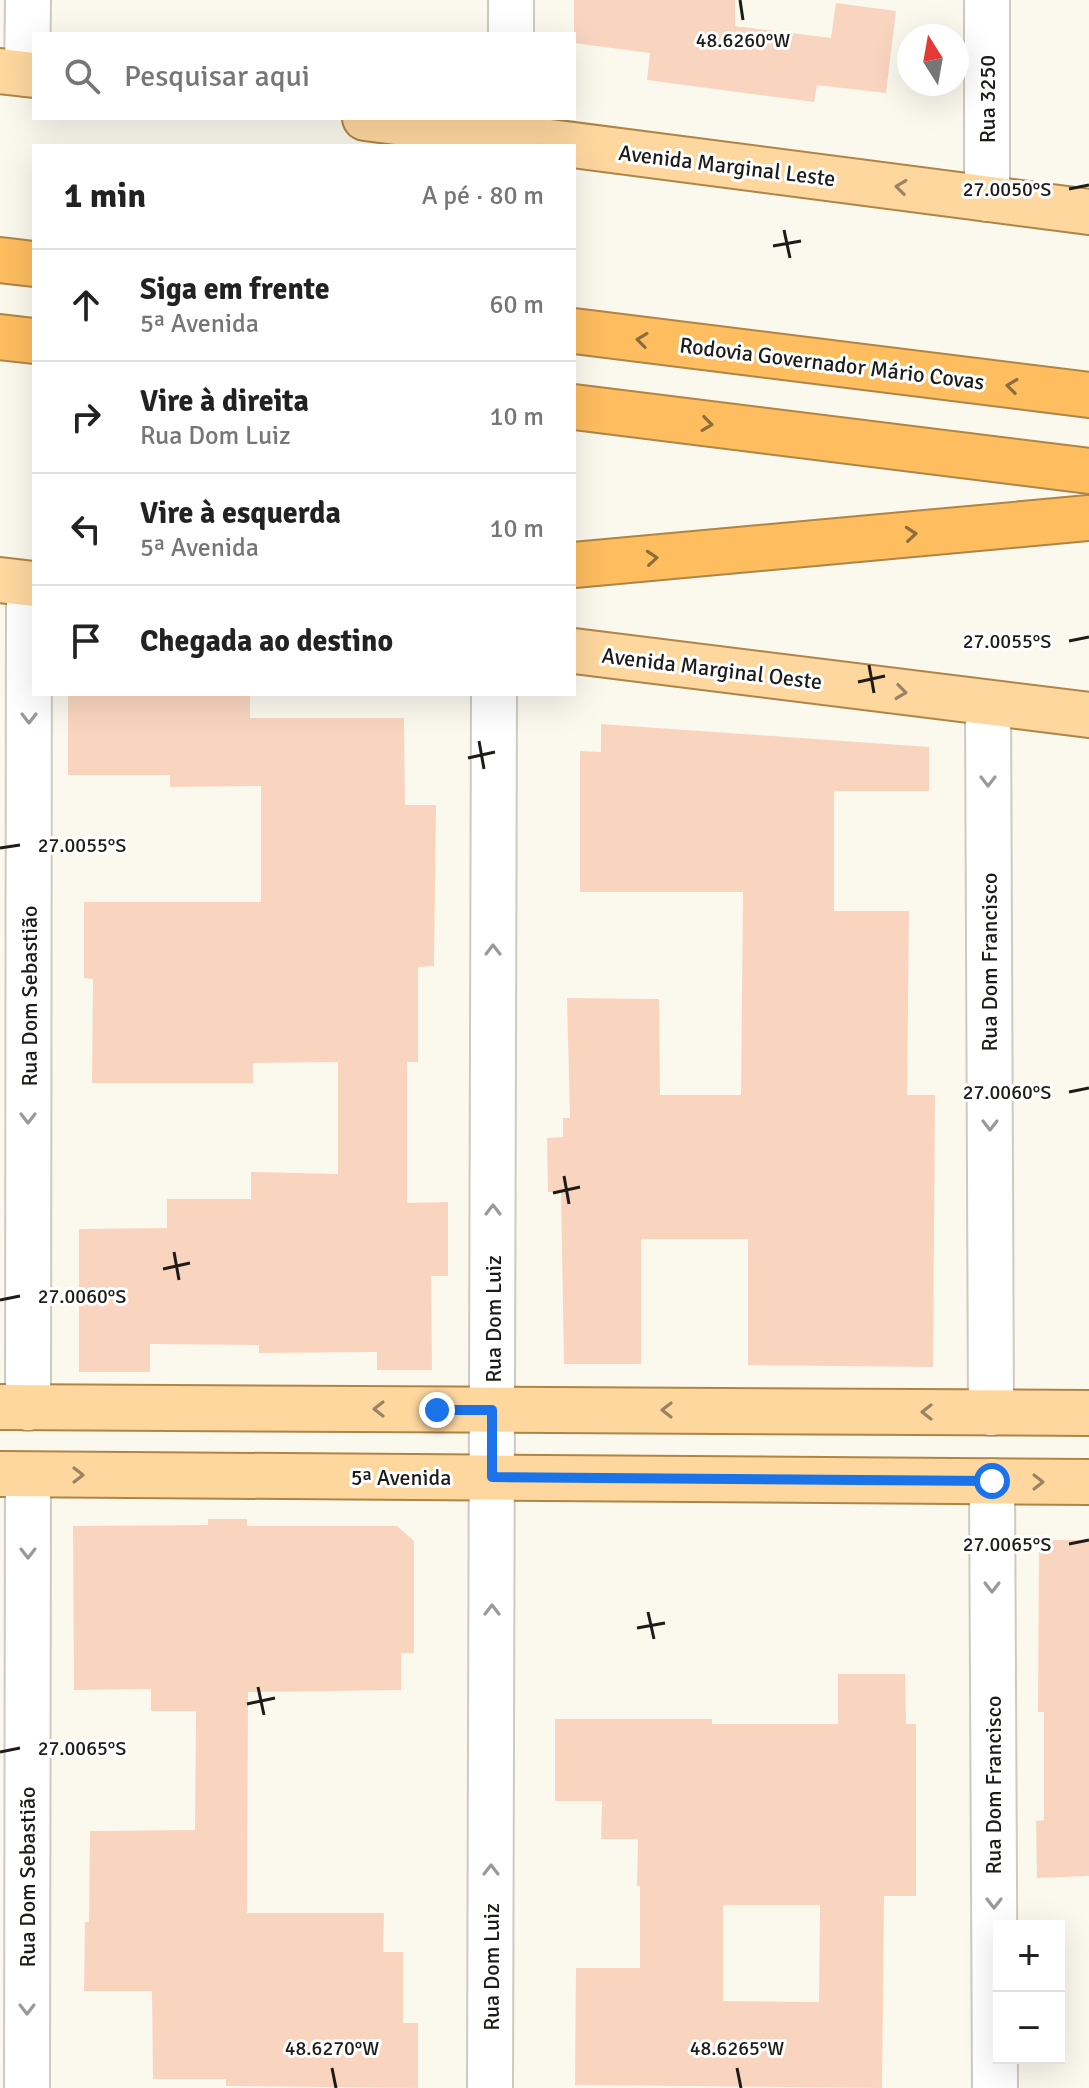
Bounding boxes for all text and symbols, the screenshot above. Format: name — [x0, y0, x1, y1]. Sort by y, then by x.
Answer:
north arrow — [897, 24, 969, 96]
text: 48.6260°W — [696, 28, 790, 53]
search box — [32, 32, 576, 120]
icon: search — [60, 54, 104, 98]
street label: Rua 3250 — [974, 55, 1001, 143]
text: Pesquisar aqui — [124, 58, 310, 95]
street label: Avenida Marginal Leste — [617, 139, 837, 192]
text: 1 min — [64, 175, 146, 217]
text: 27.0050°S — [963, 177, 1051, 202]
one-way arrow — [894, 179, 907, 196]
text: A pé · 80 m — [422, 180, 544, 212]
text: Siga em frente — [140, 271, 330, 308]
icon: ahead — [64, 283, 108, 327]
text: 60 m — [489, 289, 544, 321]
text: 5ª Avenida — [140, 308, 259, 340]
street label: Rodovia Governador Mário Covas — [678, 331, 986, 396]
one-way arrow — [636, 332, 649, 349]
one-way arrow — [1005, 378, 1018, 395]
text: Vire à direita — [140, 383, 309, 420]
icon: right — [64, 395, 108, 439]
text: 10 m — [489, 401, 544, 433]
one-way arrow — [700, 415, 714, 432]
text: Rua Dom Luiz — [140, 420, 291, 452]
text: Vire à esquerda — [140, 495, 341, 532]
icon: left — [64, 507, 108, 551]
text: 10 m — [489, 513, 544, 545]
one-way arrow — [905, 526, 918, 543]
text: 5ª Avenida — [140, 532, 259, 564]
one-way arrow — [646, 550, 659, 567]
icon: arrive — [64, 619, 108, 663]
text: Chegada ao destino — [140, 623, 393, 660]
text: 27.0055°S — [963, 629, 1051, 654]
street label: Avenida Marginal Oeste — [600, 642, 824, 695]
one-way arrow — [895, 683, 908, 700]
one-way arrow — [20, 712, 38, 725]
one-way arrow — [979, 775, 997, 788]
text: 27.0055°S — [38, 833, 126, 858]
street label: Rua Dom Francisco — [976, 873, 1003, 1051]
street label: Rua Dom Sebastião — [16, 906, 43, 1086]
one-way arrow — [484, 943, 502, 956]
text: 27.0060°S — [963, 1080, 1051, 1105]
one-way arrow — [19, 1112, 37, 1125]
one-way arrow — [981, 1119, 998, 1132]
one-way arrow — [484, 1203, 502, 1216]
street label: Rua Dom Luiz — [480, 1255, 507, 1383]
text: 27.0060°S — [38, 1284, 126, 1309]
route end — [419, 1392, 455, 1428]
one-way arrow — [372, 1400, 385, 1418]
one-way arrow — [660, 1402, 673, 1419]
one-way arrow — [920, 1404, 933, 1421]
route start — [974, 1463, 1010, 1499]
street label: 5ª Avenida — [351, 1464, 451, 1491]
one-way arrow — [72, 1466, 85, 1484]
one-way arrow — [1032, 1473, 1045, 1491]
text: 27.0065°S — [963, 1532, 1051, 1557]
one-way arrow — [19, 1547, 37, 1560]
one-way arrow — [983, 1581, 1001, 1594]
one-way arrow — [483, 1603, 501, 1616]
street label: Rua Dom Francisco — [980, 1696, 1007, 1874]
text: 27.0065°S — [38, 1736, 126, 1761]
street label: Rua Dom Sebastião — [14, 1787, 41, 1967]
one-way arrow — [482, 1863, 500, 1876]
one-way arrow — [985, 1897, 1003, 1910]
street label: Rua Dom Luiz — [478, 1903, 505, 2031]
map controls — [993, 1920, 1065, 2064]
button: + — [993, 1920, 1065, 1992]
button: − — [993, 1992, 1065, 2064]
one-way arrow — [18, 2003, 36, 2016]
text: 48.6270°W — [285, 2036, 379, 2061]
text: 48.6265°W — [690, 2036, 784, 2061]

